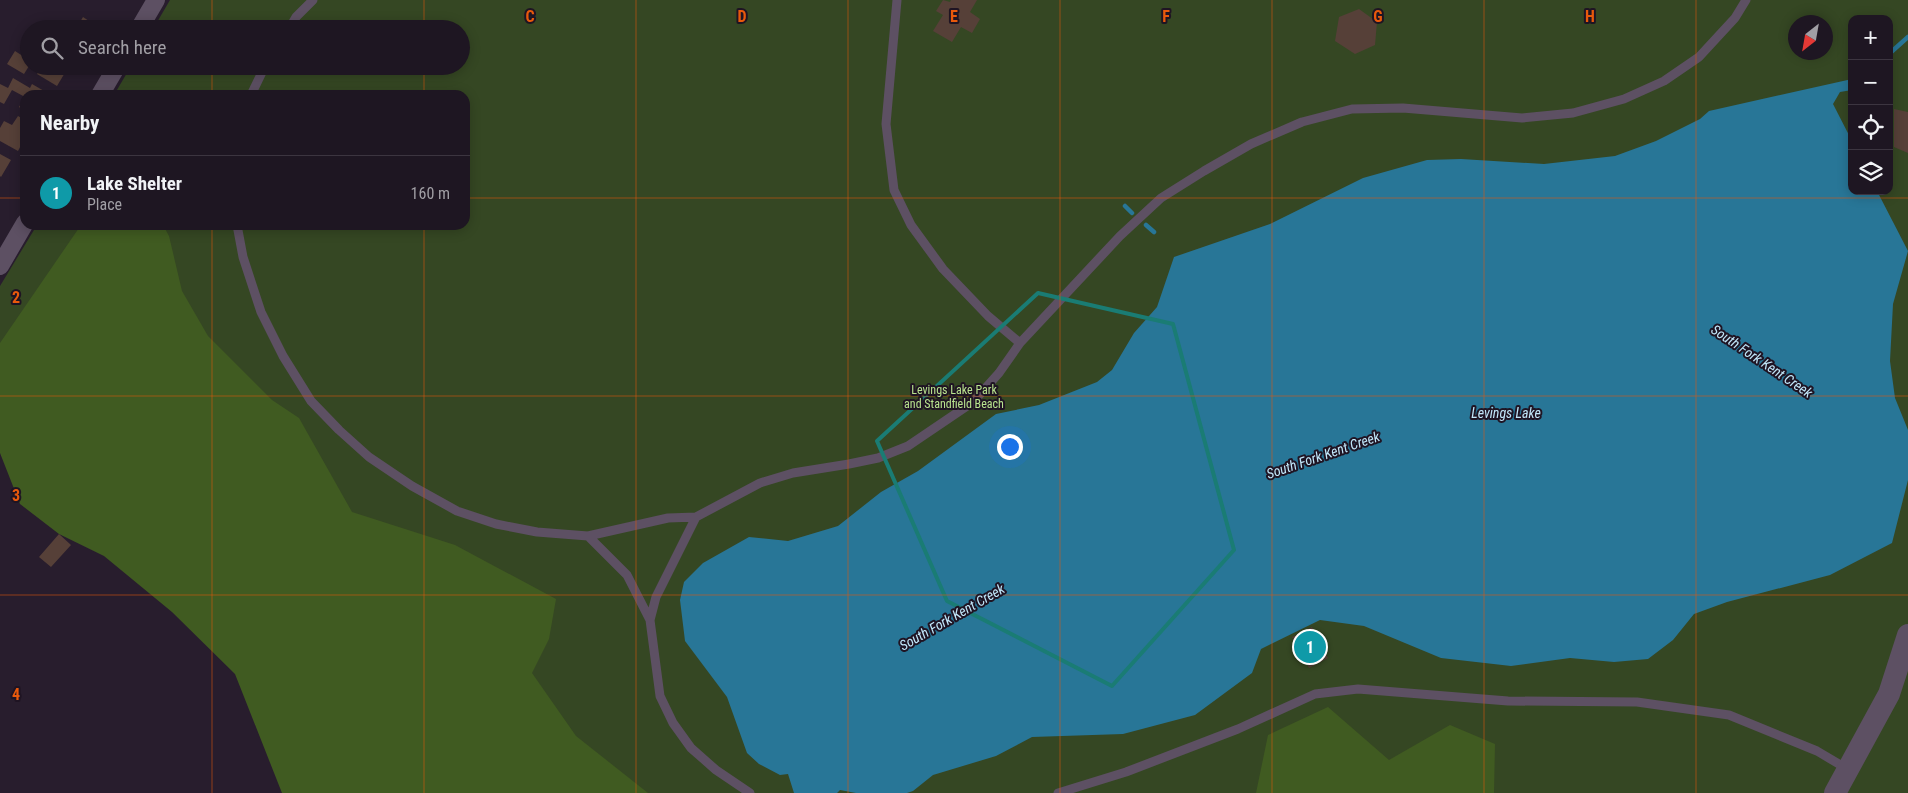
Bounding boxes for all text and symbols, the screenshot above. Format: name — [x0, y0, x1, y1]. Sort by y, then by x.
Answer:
text: C — [525, 7, 535, 26]
text: D — [737, 7, 747, 26]
text: E — [950, 7, 958, 26]
text: F — [1162, 7, 1170, 26]
text: G — [1373, 7, 1383, 26]
text: H — [1585, 7, 1595, 26]
north arrow — [1788, 15, 1833, 60]
map controls — [1848, 15, 1893, 195]
button: + — [1848, 15, 1893, 60]
search box — [20, 20, 470, 75]
icon: search — [38, 34, 66, 62]
text: Search here — [78, 36, 166, 59]
button: − — [1848, 60, 1893, 105]
button: locate — [1848, 105, 1893, 150]
text: Nearby — [40, 111, 99, 135]
button: layers — [1848, 150, 1893, 195]
text: Lake Shelter — [87, 172, 182, 195]
text: 1 — [52, 184, 60, 203]
text: 160 m — [411, 184, 450, 203]
text: Place — [87, 195, 122, 214]
text: 2 — [12, 288, 20, 307]
water label: South Fork Kent Creek — [1708, 321, 1816, 401]
park label: Levings Lake Park and Standfield Beach — [904, 383, 1004, 411]
water label: Levings Lake — [1471, 405, 1541, 421]
water label: South Fork Kent Creek — [1264, 428, 1383, 482]
your location — [997, 434, 1023, 460]
text: 3 — [12, 486, 20, 505]
water label: South Fork Kent Creek — [897, 580, 1008, 654]
pin: 1 — [1294, 628, 1326, 666]
text: 4 — [12, 685, 20, 704]

